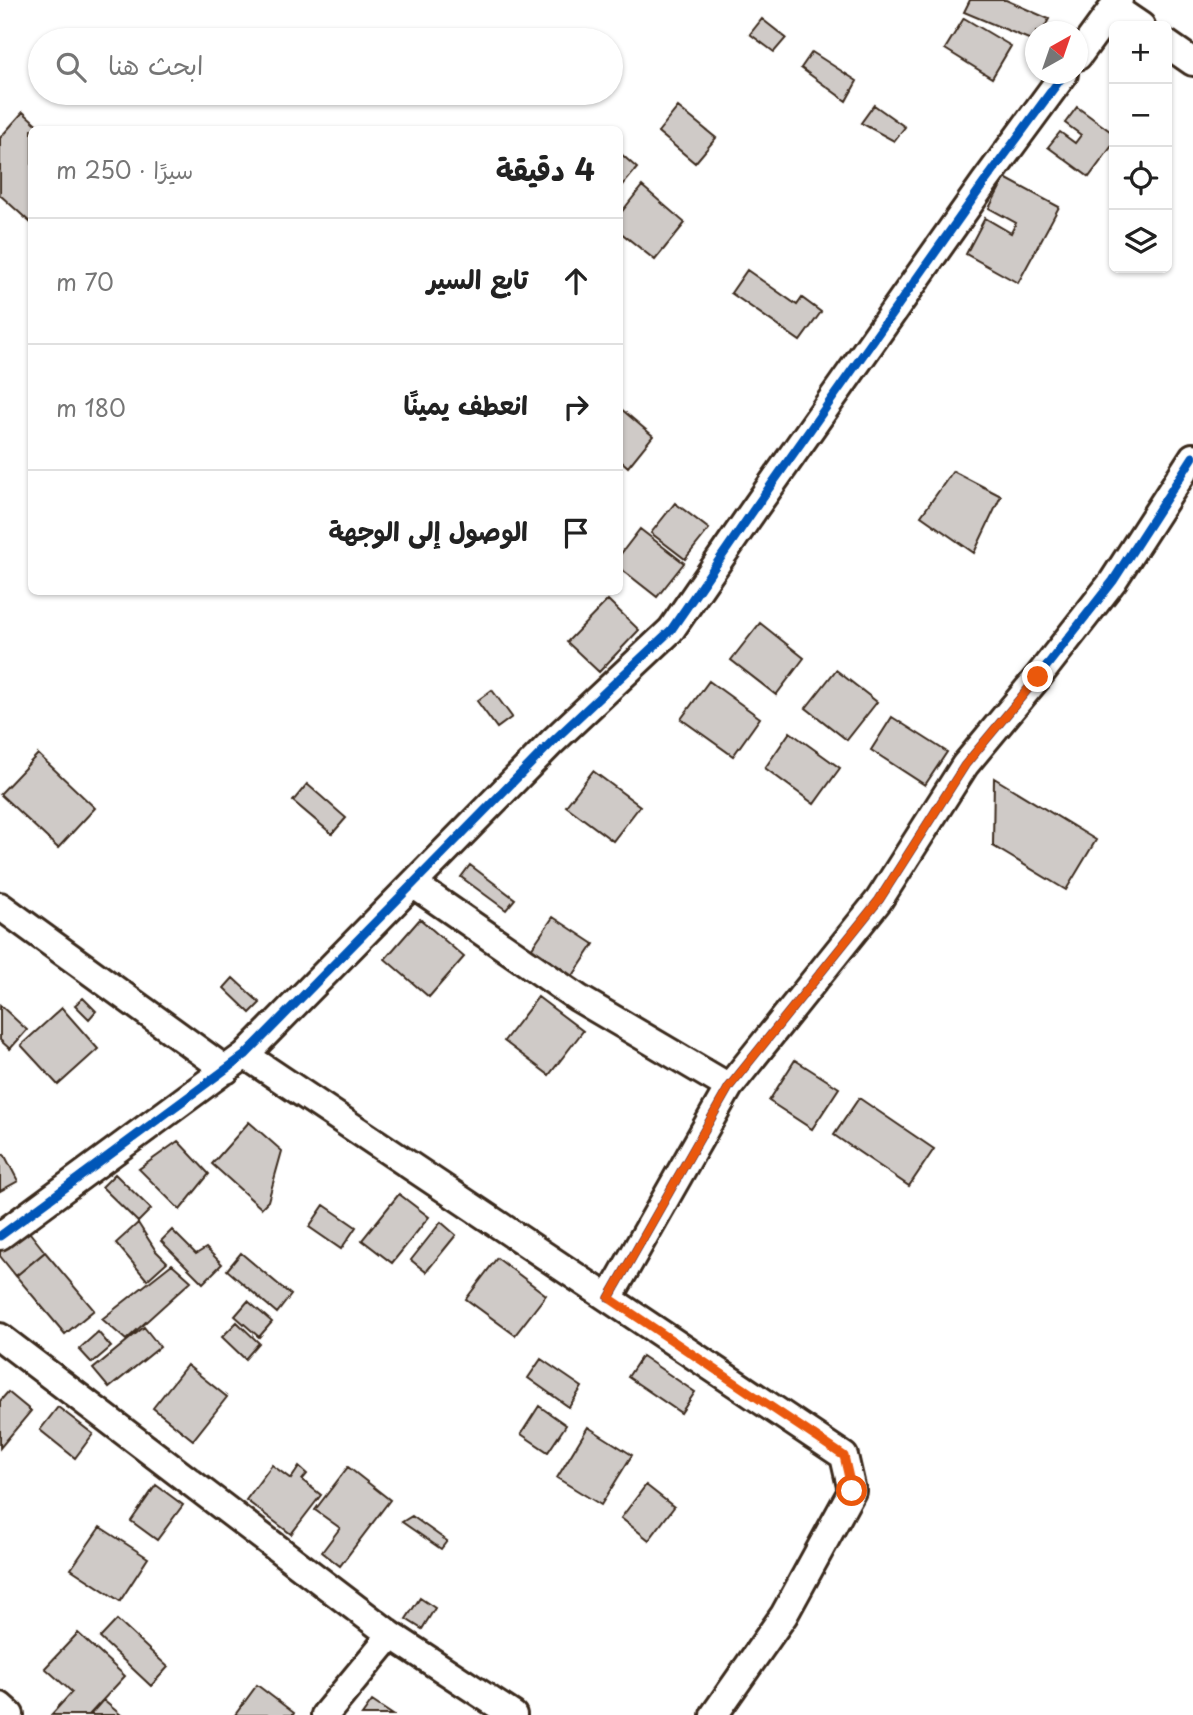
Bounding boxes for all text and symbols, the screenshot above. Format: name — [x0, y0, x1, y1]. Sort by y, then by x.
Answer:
north arrow — [1025, 21, 1088, 84]
map controls — [1109, 21, 1172, 273]
button: + — [1109, 21, 1172, 84]
search box — [28, 28, 623, 105]
text: ابحث هنا — [108, 45, 203, 84]
icon: search — [52, 48, 90, 86]
button: − — [1109, 84, 1172, 147]
text: 4 دقيقة — [496, 146, 595, 191]
button: locate — [1109, 147, 1172, 210]
text: سيرًا · 250 m — [56, 152, 193, 187]
button: layers — [1109, 210, 1172, 273]
text: تابع السير — [427, 259, 528, 298]
icon: ahead — [557, 262, 595, 300]
text: 70 m — [56, 264, 114, 299]
text: انعطف يمينًا — [404, 385, 528, 424]
icon: right — [557, 388, 595, 426]
text: 180 m — [56, 390, 126, 425]
text: الوصول إلى الوجهة — [329, 511, 528, 550]
icon: arrive — [557, 514, 595, 552]
route end — [1022, 661, 1053, 692]
route start — [836, 1475, 867, 1506]

